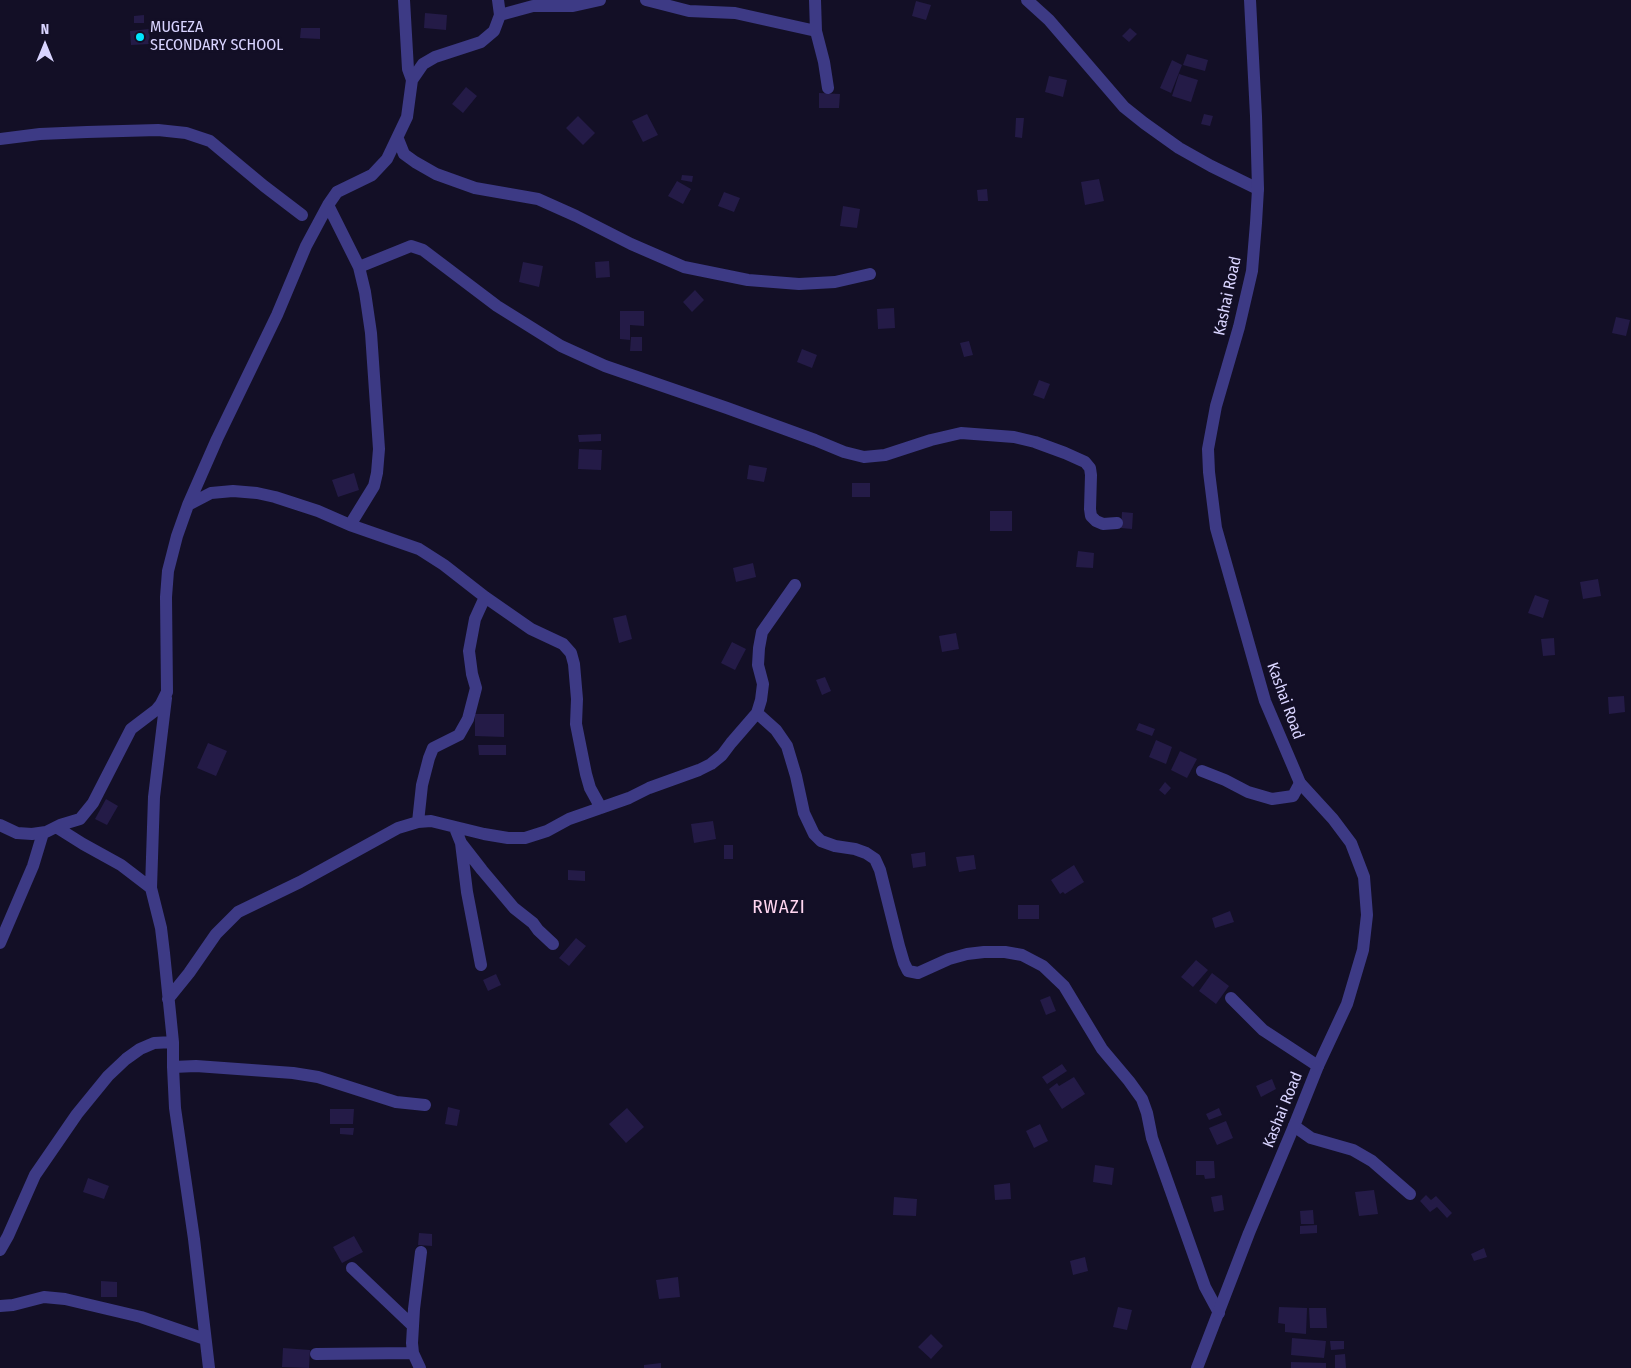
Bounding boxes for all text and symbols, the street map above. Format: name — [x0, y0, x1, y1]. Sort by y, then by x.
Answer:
place label: MUGEZA SECONDARY SCHOOL — [150, 18, 283, 56]
north arrow — [20, 20, 70, 70]
text: N — [41, 21, 49, 38]
marker: MUGEZA SECONDARY SCHOOL — [134, 31, 146, 43]
street label: Kashai Road — [1210, 255, 1246, 337]
street label: Kashai Road — [1262, 660, 1308, 742]
district label: RWAZI — [752, 897, 806, 919]
street label: Kashai Road — [1259, 1069, 1307, 1151]

